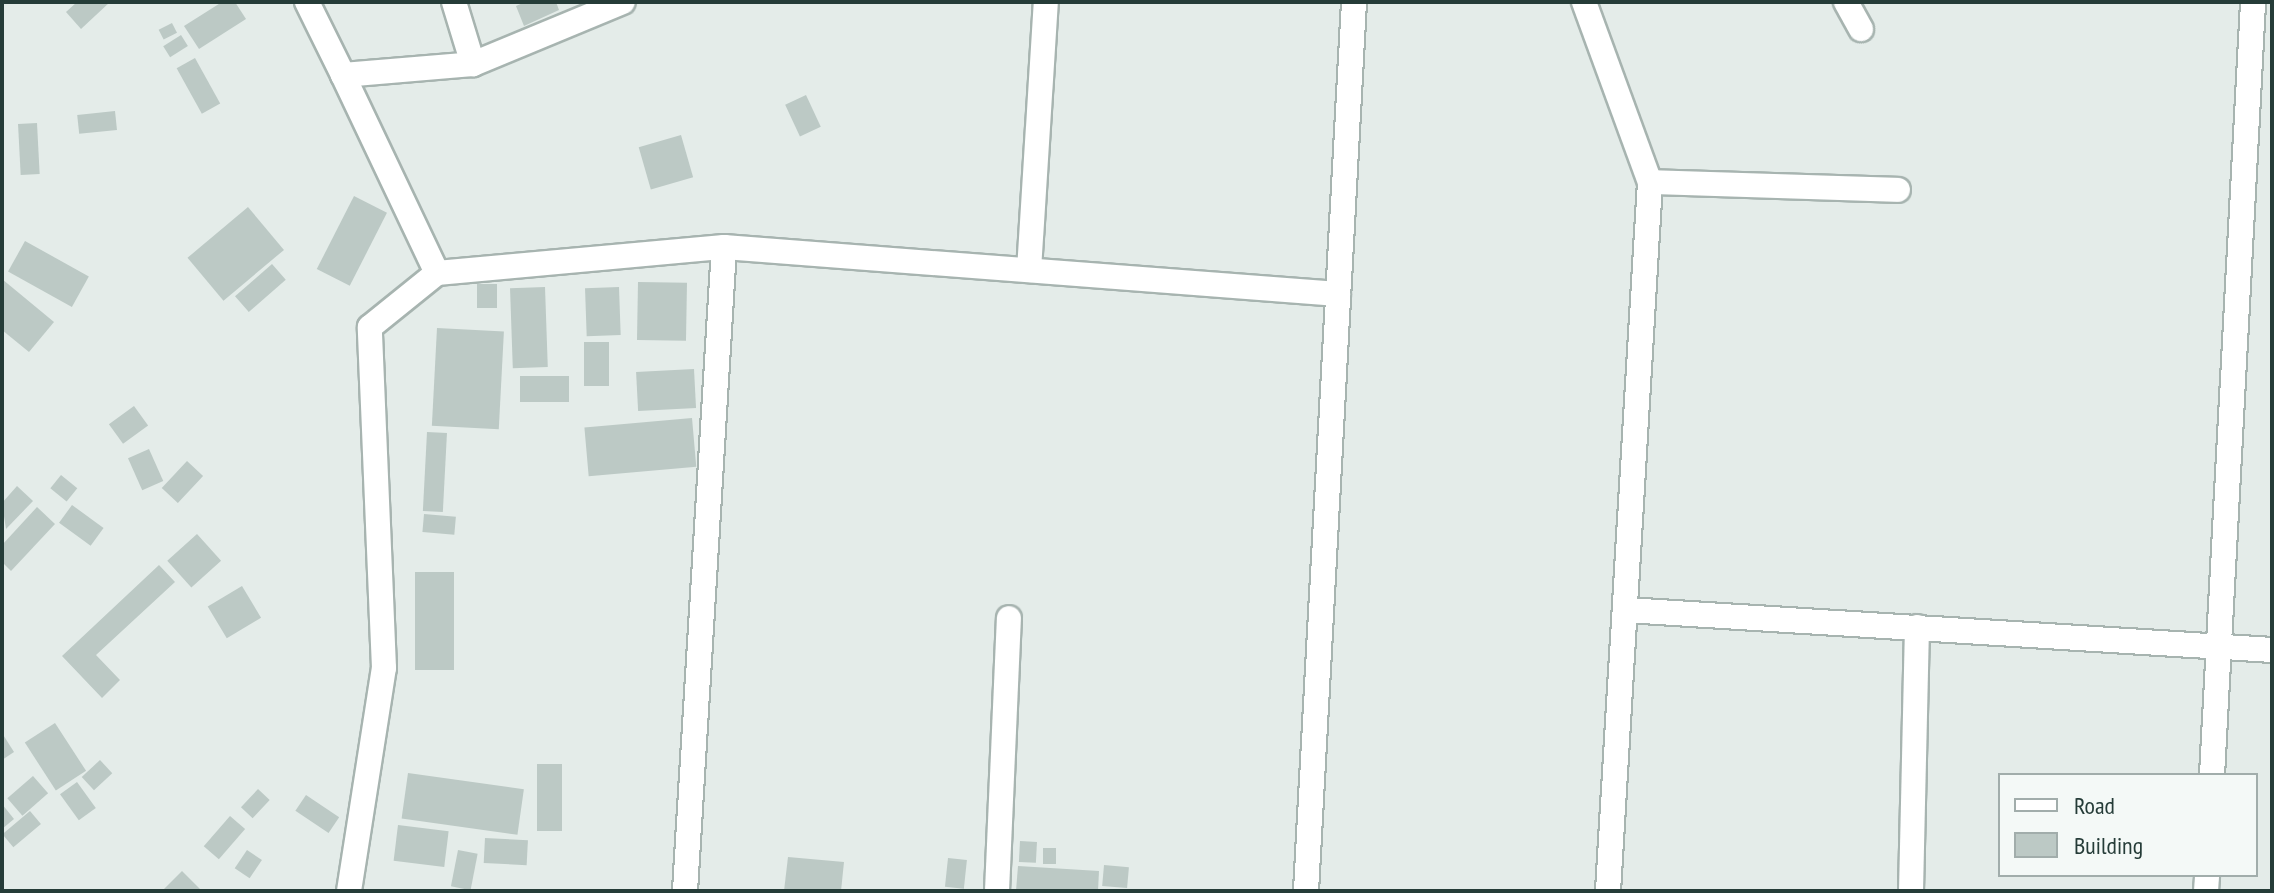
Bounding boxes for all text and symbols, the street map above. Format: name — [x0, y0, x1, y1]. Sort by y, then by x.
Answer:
legend — [1998, 773, 2258, 877]
text: Road — [2074, 790, 2115, 821]
text: Building — [2074, 830, 2143, 861]

